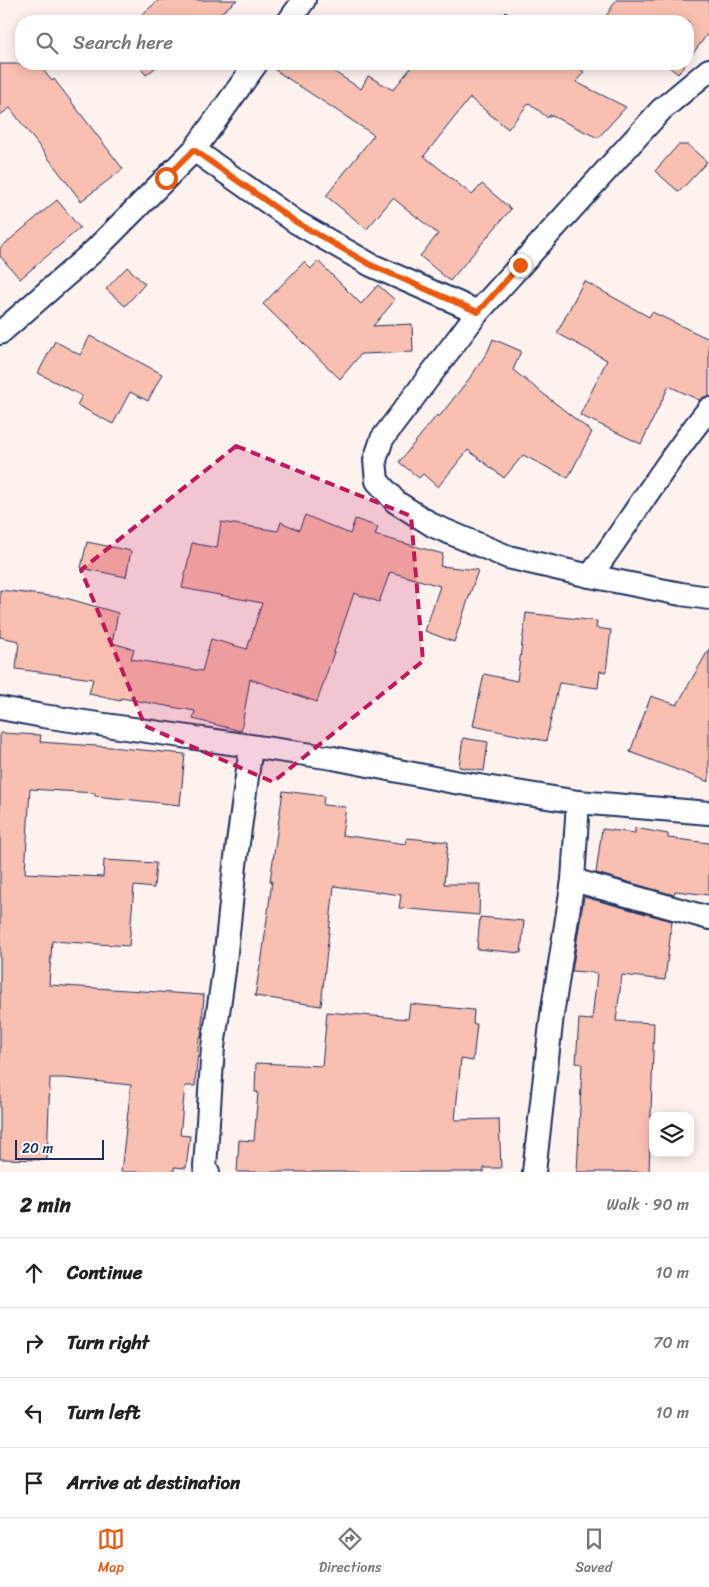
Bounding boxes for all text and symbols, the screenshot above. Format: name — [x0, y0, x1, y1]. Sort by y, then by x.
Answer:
search box — [15, 15, 694, 70]
text: Search here — [73, 26, 173, 59]
icon: search — [33, 29, 61, 57]
route start — [155, 167, 178, 190]
route end — [509, 254, 532, 277]
map controls — [649, 1112, 694, 1157]
button: layers — [649, 1112, 694, 1157]
text: 20 m — [22, 1136, 53, 1161]
scale bar — [15, 1137, 104, 1160]
text: 2 min — [20, 1186, 71, 1224]
text: Walk · 90 m — [607, 1190, 689, 1219]
text: Continue — [67, 1256, 143, 1289]
text: 10 m — [656, 1258, 689, 1287]
icon: ahead — [20, 1259, 48, 1287]
text: Turn right — [67, 1326, 149, 1359]
text: 70 m — [653, 1328, 689, 1357]
icon: right — [20, 1329, 48, 1357]
text: Turn left — [67, 1396, 140, 1429]
text: 10 m — [656, 1398, 689, 1427]
icon: left — [20, 1399, 48, 1427]
text: Arrive at destination — [67, 1466, 240, 1499]
icon: arrive — [20, 1469, 48, 1497]
tab: Map — [97, 1525, 125, 1580]
tab: Directions — [319, 1525, 381, 1580]
tab: Saved — [575, 1525, 612, 1580]

